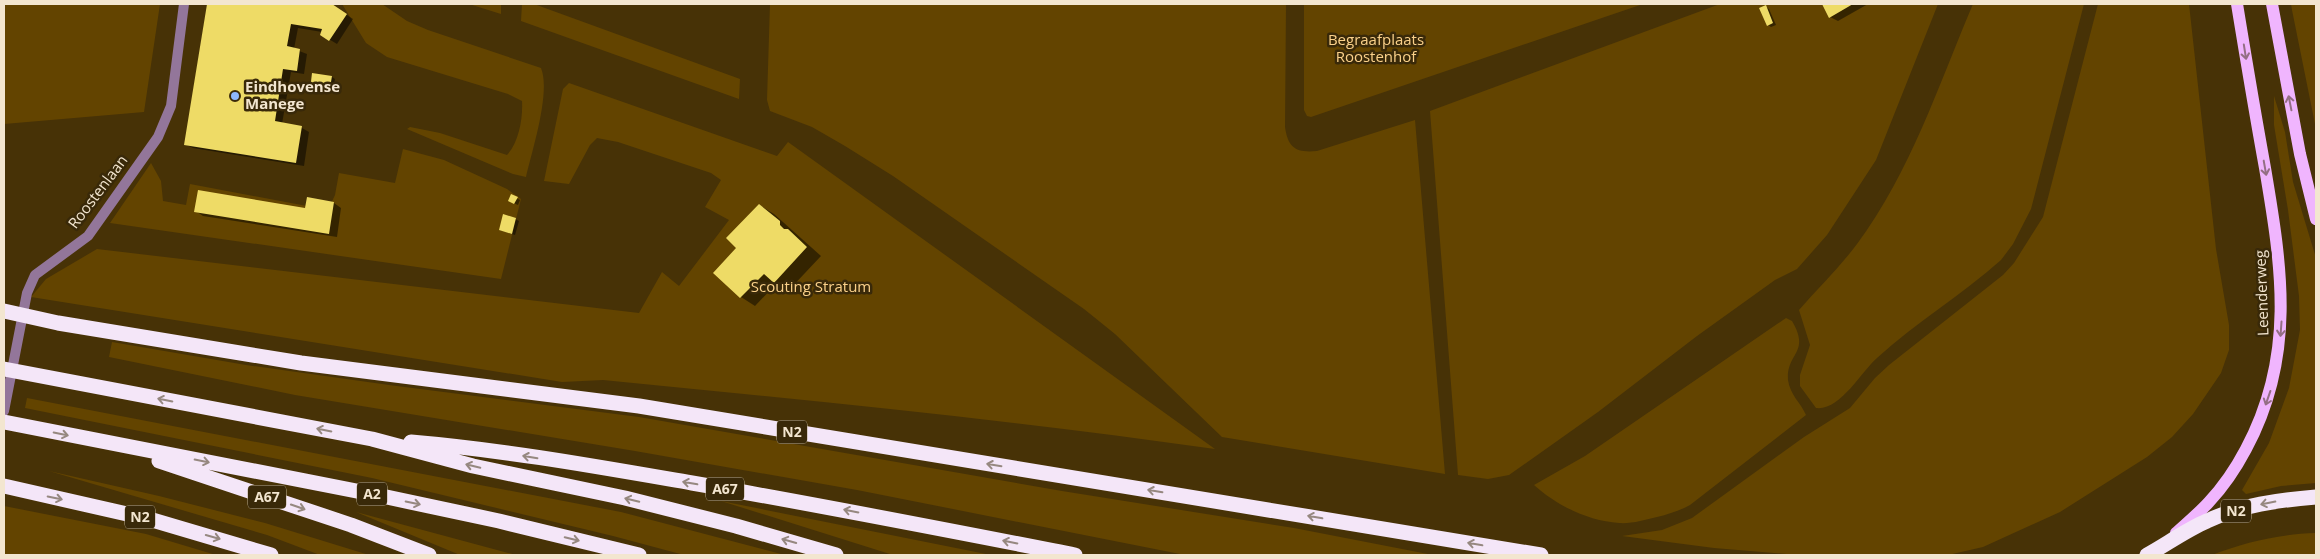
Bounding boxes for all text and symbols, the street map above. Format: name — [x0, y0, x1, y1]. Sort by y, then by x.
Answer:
park label: Begraafplaats Roostenhof — [1328, 29, 1424, 66]
one-way arrow — [2240, 44, 2250, 60]
place label: Eindhovense Manege — [245, 76, 340, 113]
marker: Eindhovense Manege — [229, 90, 241, 102]
one-way arrow — [2285, 96, 2294, 112]
street label: Roostenlaan — [63, 151, 131, 232]
one-way arrow — [2260, 159, 2270, 175]
street label: Leenderweg — [2250, 250, 2272, 336]
park label: Scouting Stratum — [751, 276, 871, 296]
one-way arrow — [2276, 321, 2285, 337]
one-way arrow — [2263, 390, 2272, 406]
one-way arrow — [157, 394, 173, 404]
road number: N2 — [777, 421, 807, 444]
one-way arrow — [317, 425, 333, 435]
one-way arrow — [53, 430, 69, 439]
one-way arrow — [522, 451, 538, 461]
one-way arrow — [194, 457, 210, 466]
one-way arrow — [987, 459, 1003, 469]
one-way arrow — [466, 461, 482, 470]
one-way arrow — [683, 477, 699, 487]
road number: A67 — [706, 478, 744, 500]
road number: A2 — [357, 482, 387, 506]
road number: A67 — [248, 486, 286, 508]
one-way arrow — [1147, 486, 1163, 496]
one-way arrow — [47, 494, 63, 503]
one-way arrow — [624, 495, 640, 504]
one-way arrow — [405, 498, 421, 508]
one-way arrow — [2260, 499, 2276, 508]
road number: N2 — [2221, 500, 2251, 522]
one-way arrow — [290, 503, 306, 513]
one-way arrow — [843, 505, 859, 515]
road number: N2 — [125, 506, 155, 528]
one-way arrow — [1307, 512, 1323, 522]
one-way arrow — [205, 532, 221, 542]
one-way arrow — [563, 535, 579, 544]
one-way arrow — [782, 536, 798, 546]
one-way arrow — [1002, 537, 1018, 547]
one-way arrow — [1468, 539, 1484, 549]

